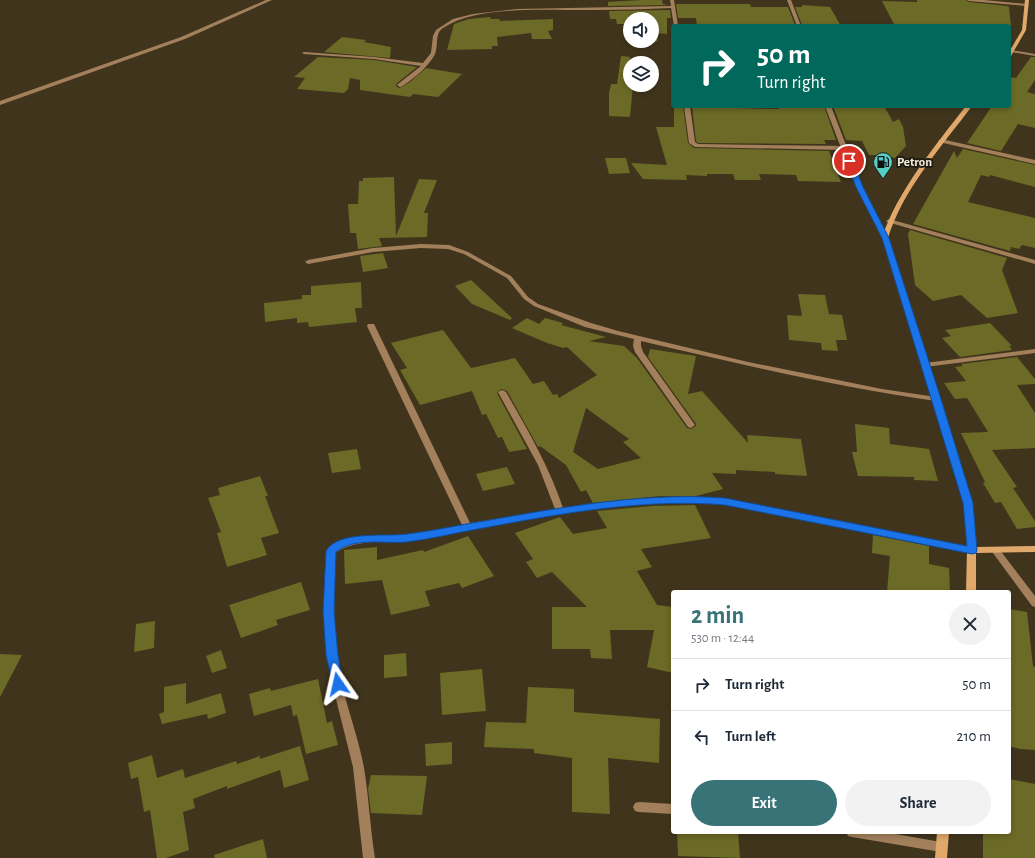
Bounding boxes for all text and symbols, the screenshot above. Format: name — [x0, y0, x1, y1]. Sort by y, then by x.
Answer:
map controls — [623, 12, 659, 92]
button: sound — [623, 12, 659, 48]
icon: right — [691, 40, 743, 92]
text: 50 m — [757, 41, 811, 69]
button: layers — [623, 56, 659, 92]
text: Turn right — [757, 74, 826, 92]
pin — [832, 144, 866, 178]
icon: arrive — [838, 150, 860, 172]
fuel station icon: Petron — [872, 151, 894, 179]
place label: Petron — [897, 156, 932, 169]
button: close — [949, 603, 991, 645]
text: 2 min — [691, 604, 744, 628]
text: 530 m · 12:44 — [691, 632, 754, 645]
position arrow — [317, 663, 359, 705]
icon: right — [691, 674, 713, 696]
text: Turn right — [725, 677, 784, 692]
text: 50 m — [962, 677, 991, 692]
icon: left — [691, 726, 713, 748]
text: Turn left — [725, 729, 776, 744]
text: 210 m — [957, 729, 991, 744]
button: Exit — [691, 780, 837, 826]
button: Share — [845, 780, 991, 826]

